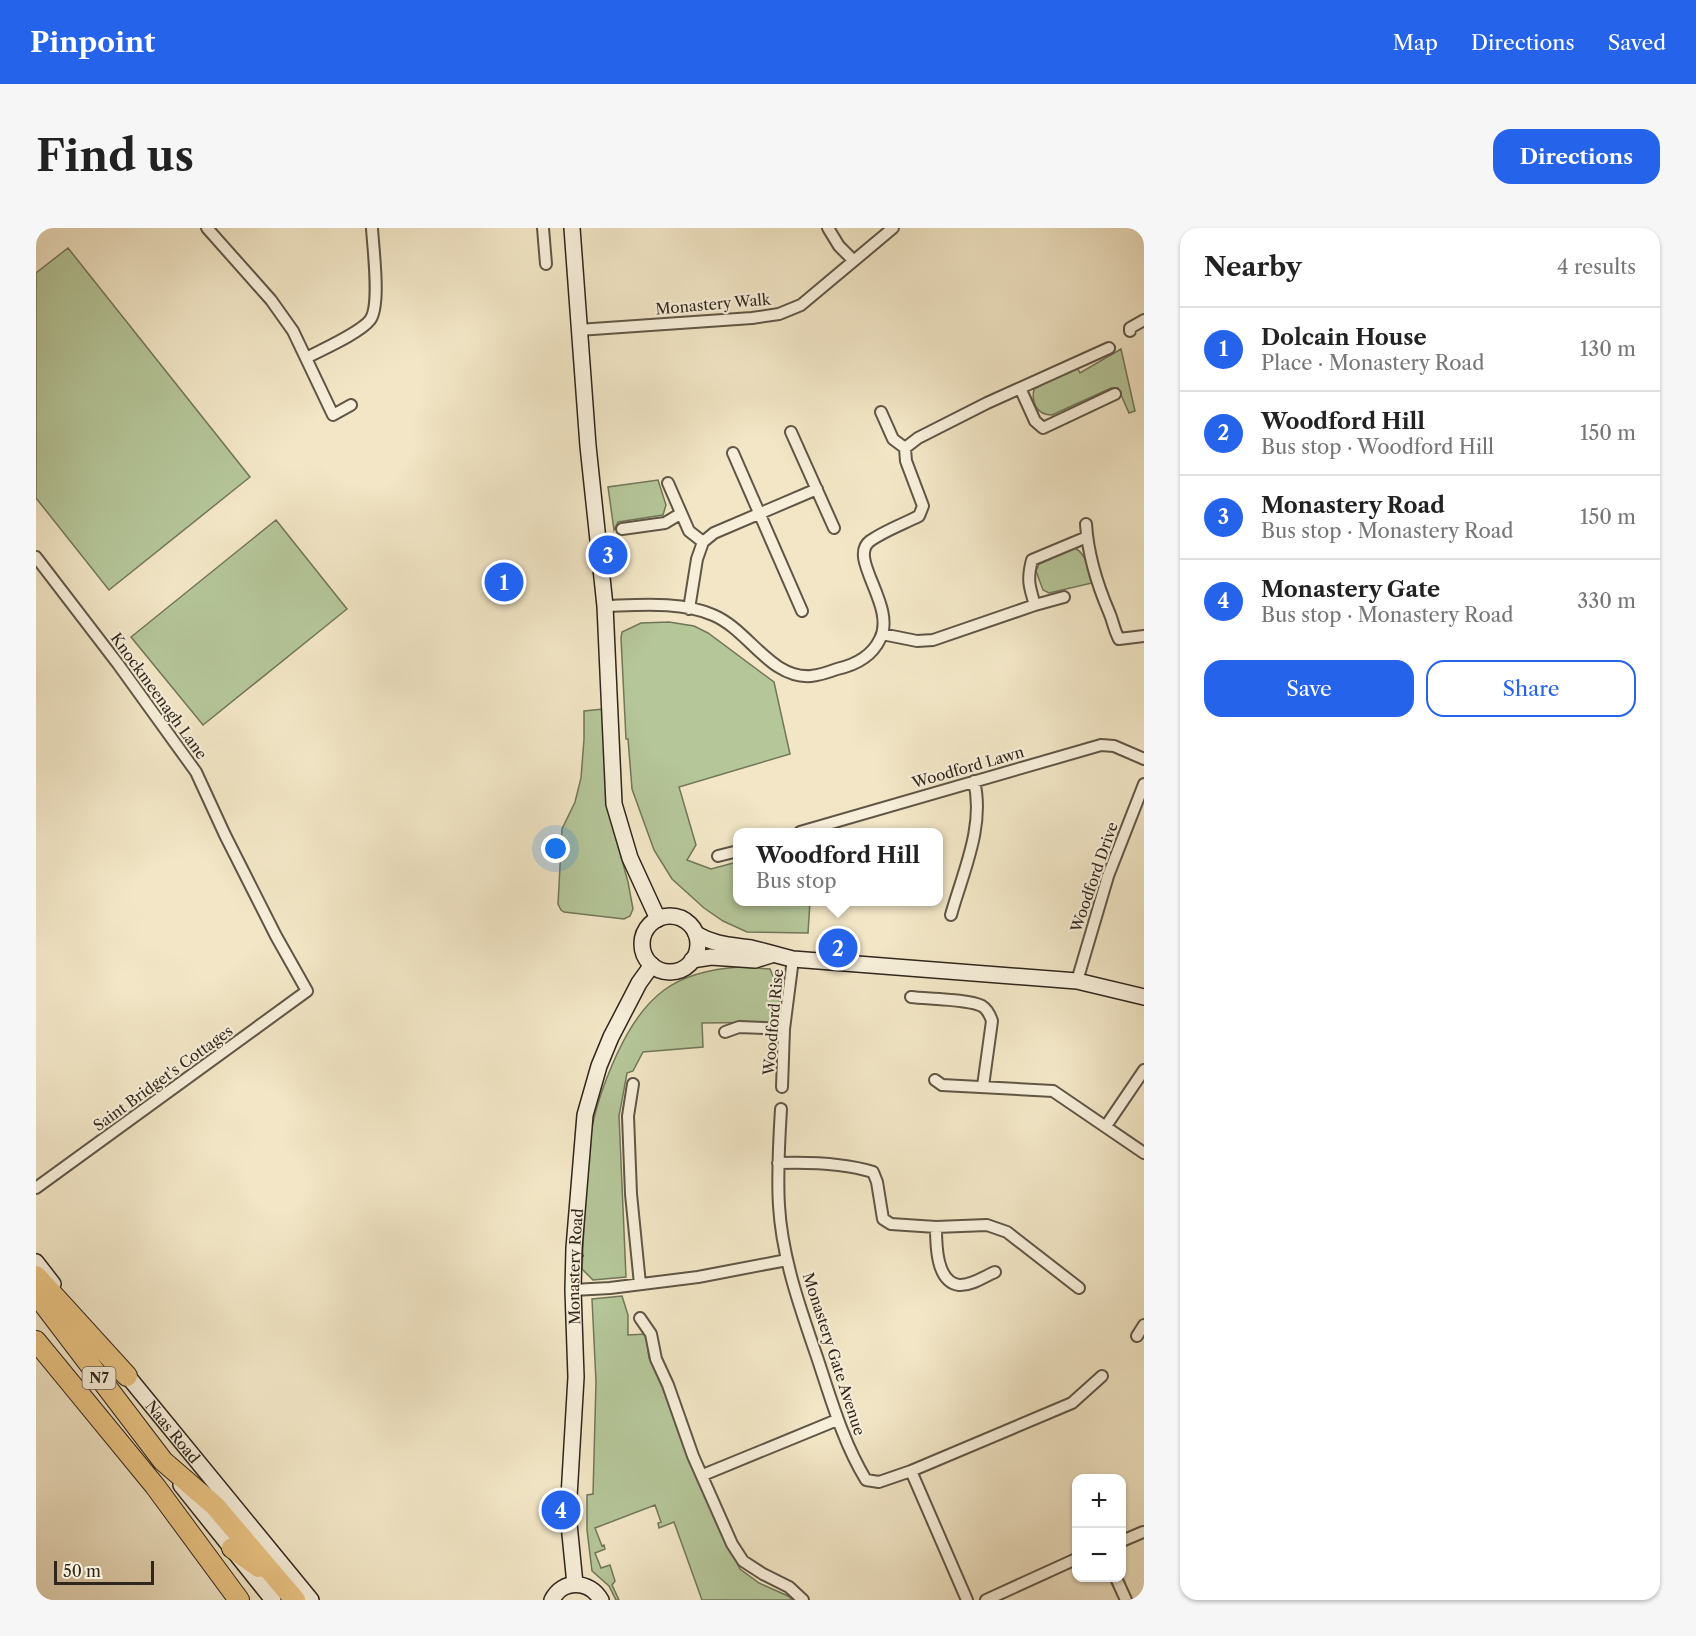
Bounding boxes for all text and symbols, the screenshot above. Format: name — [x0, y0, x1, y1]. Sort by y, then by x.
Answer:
text: Pinpoint — [30, 25, 155, 59]
text: Map — [1393, 30, 1438, 55]
text: Directions — [1471, 30, 1575, 55]
text: Saved — [1608, 30, 1666, 55]
button: Directions — [1493, 129, 1660, 184]
text: Find us — [36, 130, 194, 182]
text: Nearby — [1204, 251, 1302, 283]
text: 4 results — [1557, 255, 1636, 279]
street label: Monastery Walk — [655, 289, 773, 318]
text: Dolcain House — [1261, 324, 1427, 351]
text: 1 — [1219, 337, 1228, 361]
text: 130 m — [1580, 337, 1636, 361]
text: Place · Monastery Road — [1261, 351, 1484, 375]
text: Woodford Hill — [1261, 408, 1425, 435]
text: 2 — [1218, 421, 1229, 445]
text: 150 m — [1580, 421, 1636, 445]
text: Bus stop · Woodford Hill — [1261, 435, 1494, 459]
text: Monastery Road — [1261, 492, 1445, 519]
text: 3 — [1218, 505, 1229, 529]
text: 150 m — [1580, 505, 1636, 529]
text: Bus stop · Monastery Road — [1261, 519, 1514, 543]
pin: 3 — [588, 532, 628, 578]
pin: 1 — [484, 560, 524, 604]
text: Monastery Gate — [1261, 576, 1440, 603]
text: 4 — [1218, 589, 1229, 613]
text: 330 m — [1577, 589, 1636, 613]
text: Bus stop · Monastery Road — [1261, 603, 1514, 627]
street label: Knockmeenagh Lane — [107, 629, 211, 763]
button: Save — [1204, 660, 1414, 717]
button: Share — [1426, 660, 1636, 717]
street label: Woodford Lawn — [909, 742, 1027, 792]
street label: Woodford Drive — [1066, 819, 1122, 936]
popup — [733, 828, 943, 906]
your location — [541, 834, 570, 863]
text: Woodford Hill — [756, 842, 920, 869]
text: Bus stop — [756, 869, 837, 893]
pin: 2 — [818, 926, 858, 970]
street label: Woodford Rise — [759, 968, 787, 1077]
street label: Saint Bridget's Cottages — [90, 1021, 236, 1135]
street label: Monastery Road — [563, 1208, 587, 1325]
street label: Monastery Gate Avenue — [799, 1270, 869, 1438]
road number: N7 — [82, 1367, 116, 1389]
street label: Naas Road — [142, 1396, 204, 1467]
map controls — [1072, 1474, 1126, 1582]
button: + — [1072, 1474, 1126, 1528]
pin: 4 — [542, 1488, 580, 1532]
button: − — [1072, 1528, 1126, 1582]
scale bar — [54, 1558, 154, 1586]
text: 50 m — [63, 1561, 101, 1581]

